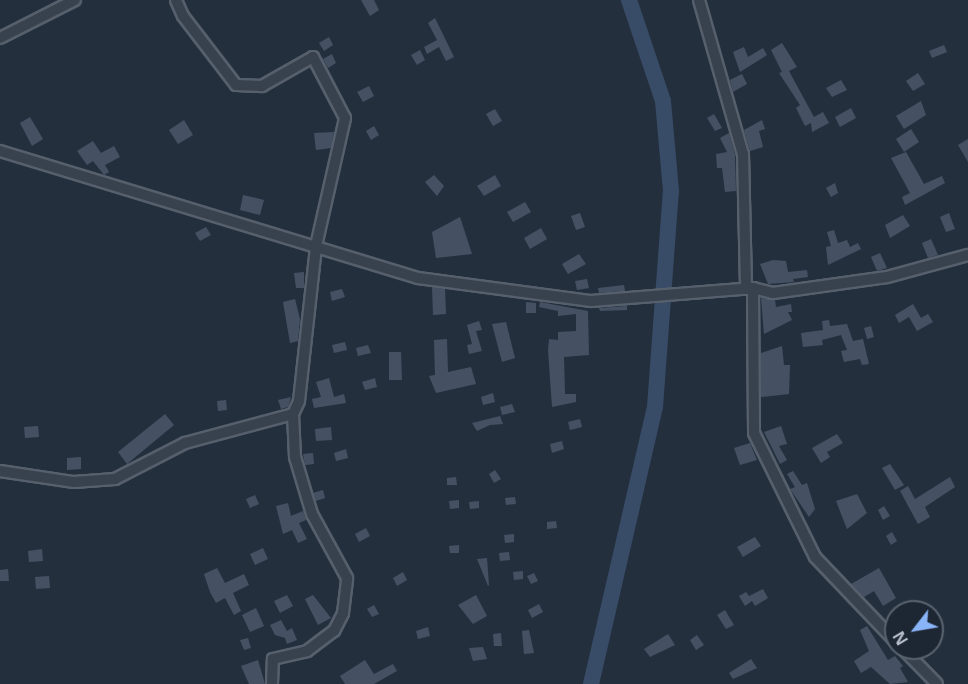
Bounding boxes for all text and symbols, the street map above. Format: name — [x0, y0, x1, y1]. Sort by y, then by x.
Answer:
north arrow — [884, 600, 944, 660]
text: N — [888, 627, 913, 649]

